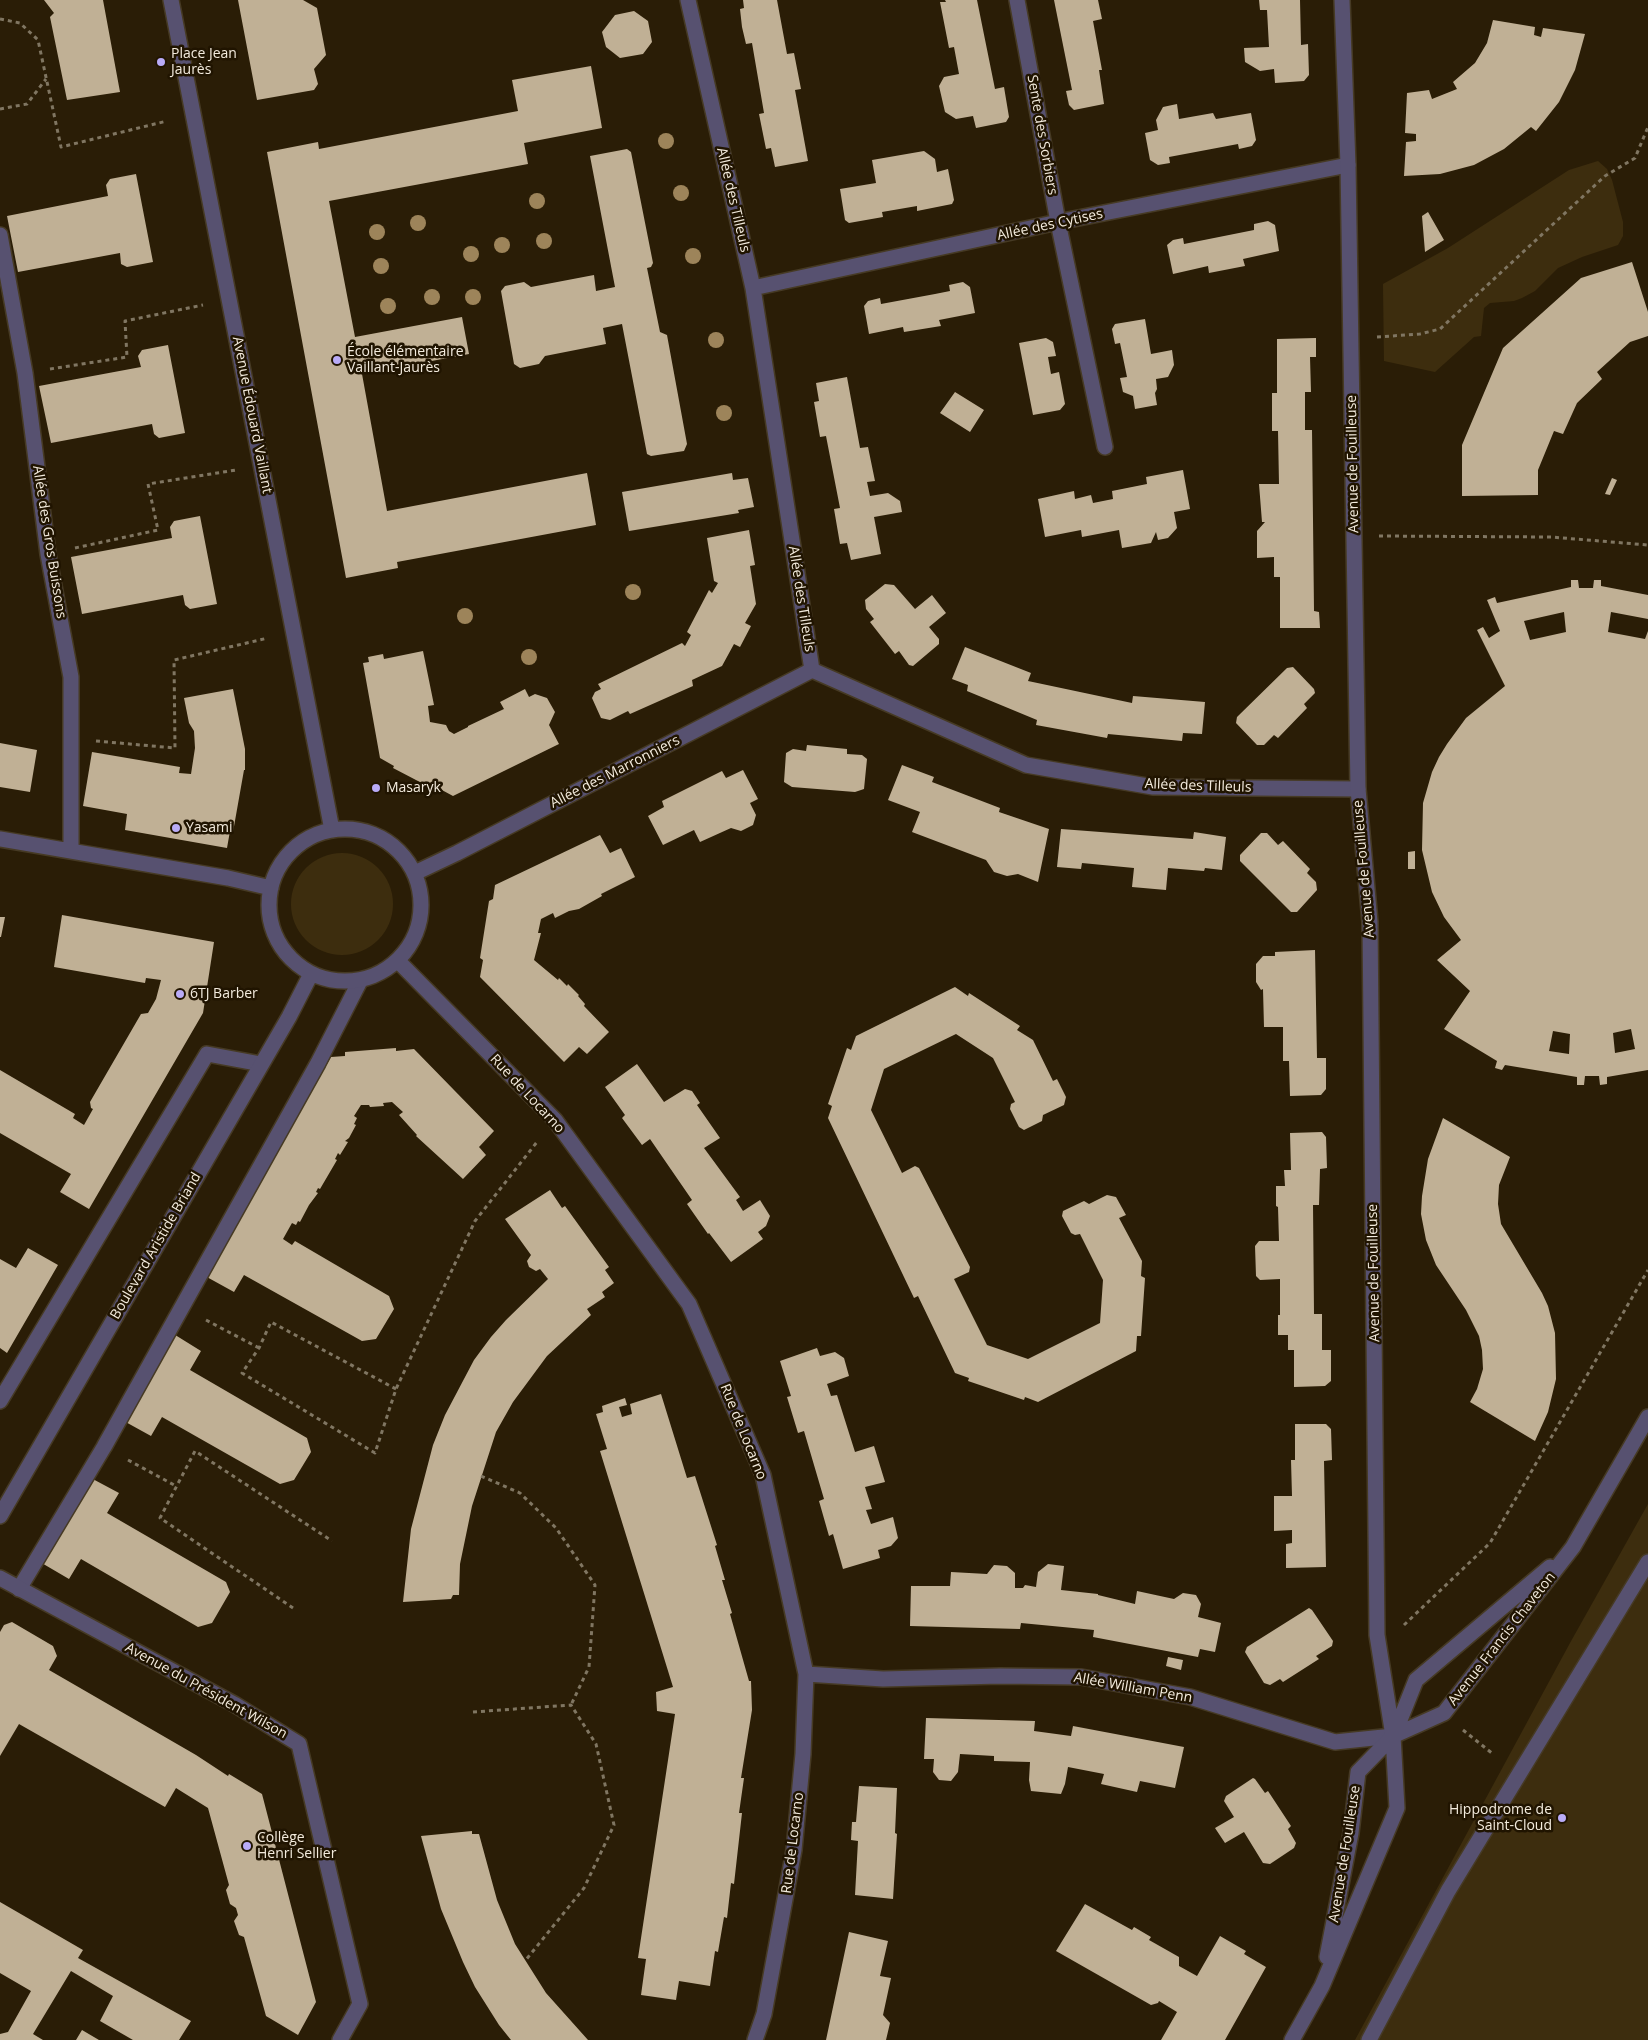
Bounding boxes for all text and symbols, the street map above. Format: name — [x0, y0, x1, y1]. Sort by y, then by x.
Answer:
place label: Place Jean Jaurès — [171, 46, 237, 78]
marker: Place Jean Jaurès — [155, 56, 167, 68]
street label: Sente des Sorbiers — [1023, 74, 1061, 196]
street label: Allée des Tilleuls — [713, 146, 753, 254]
street label: Allée des Cytises — [996, 206, 1104, 244]
street label: Avenue Édouard Vaillant — [229, 335, 275, 495]
place label: École élémentaire Vaillant-Jaurès — [347, 344, 463, 377]
marker: École élémentaire Vaillant-Jaurès — [331, 354, 343, 366]
street label: Avenue de Fouilleuse — [1343, 395, 1363, 533]
street label: Allée des Gros Buissons — [29, 464, 69, 620]
street label: Allée des Tilleuls — [784, 545, 818, 653]
street label: Allée des Marronniers — [547, 732, 683, 812]
street label: Allée des Tilleuls — [1144, 776, 1252, 796]
place label: Masaryk — [386, 780, 441, 796]
marker: Masaryk — [370, 782, 382, 794]
street label: Avenue de Fouilleuse — [1350, 799, 1378, 939]
place label: Yasami — [186, 820, 233, 836]
marker: Yasami — [170, 822, 182, 834]
place label: 6TJ Barber — [190, 986, 258, 1002]
marker: 6TJ Barber — [174, 988, 186, 1000]
street label: Rue de Locarno — [486, 1051, 568, 1137]
street label: Boulevard Aristide Briand — [107, 1170, 205, 1322]
street label: Avenue de Fouilleuse — [1364, 1204, 1384, 1342]
street label: Rue de Locarno — [716, 1382, 770, 1482]
street label: Avenue Francis Chaveton — [1445, 1569, 1559, 1709]
street label: Avenue du Président Wilson — [122, 1639, 290, 1743]
street label: Allée William Penn — [1072, 1669, 1194, 1707]
street label: Avenue de Fouilleuse — [1326, 1784, 1364, 1924]
street label: Rue de Locarno — [778, 1791, 808, 1895]
place label: Hippodrome de Saint-Cloud — [1449, 1802, 1552, 1834]
marker: Hippodrome de Saint-Cloud — [1556, 1812, 1568, 1824]
place label: Collège Henri Sellier — [257, 1830, 336, 1862]
marker: Collège Henri Sellier — [241, 1840, 253, 1852]

